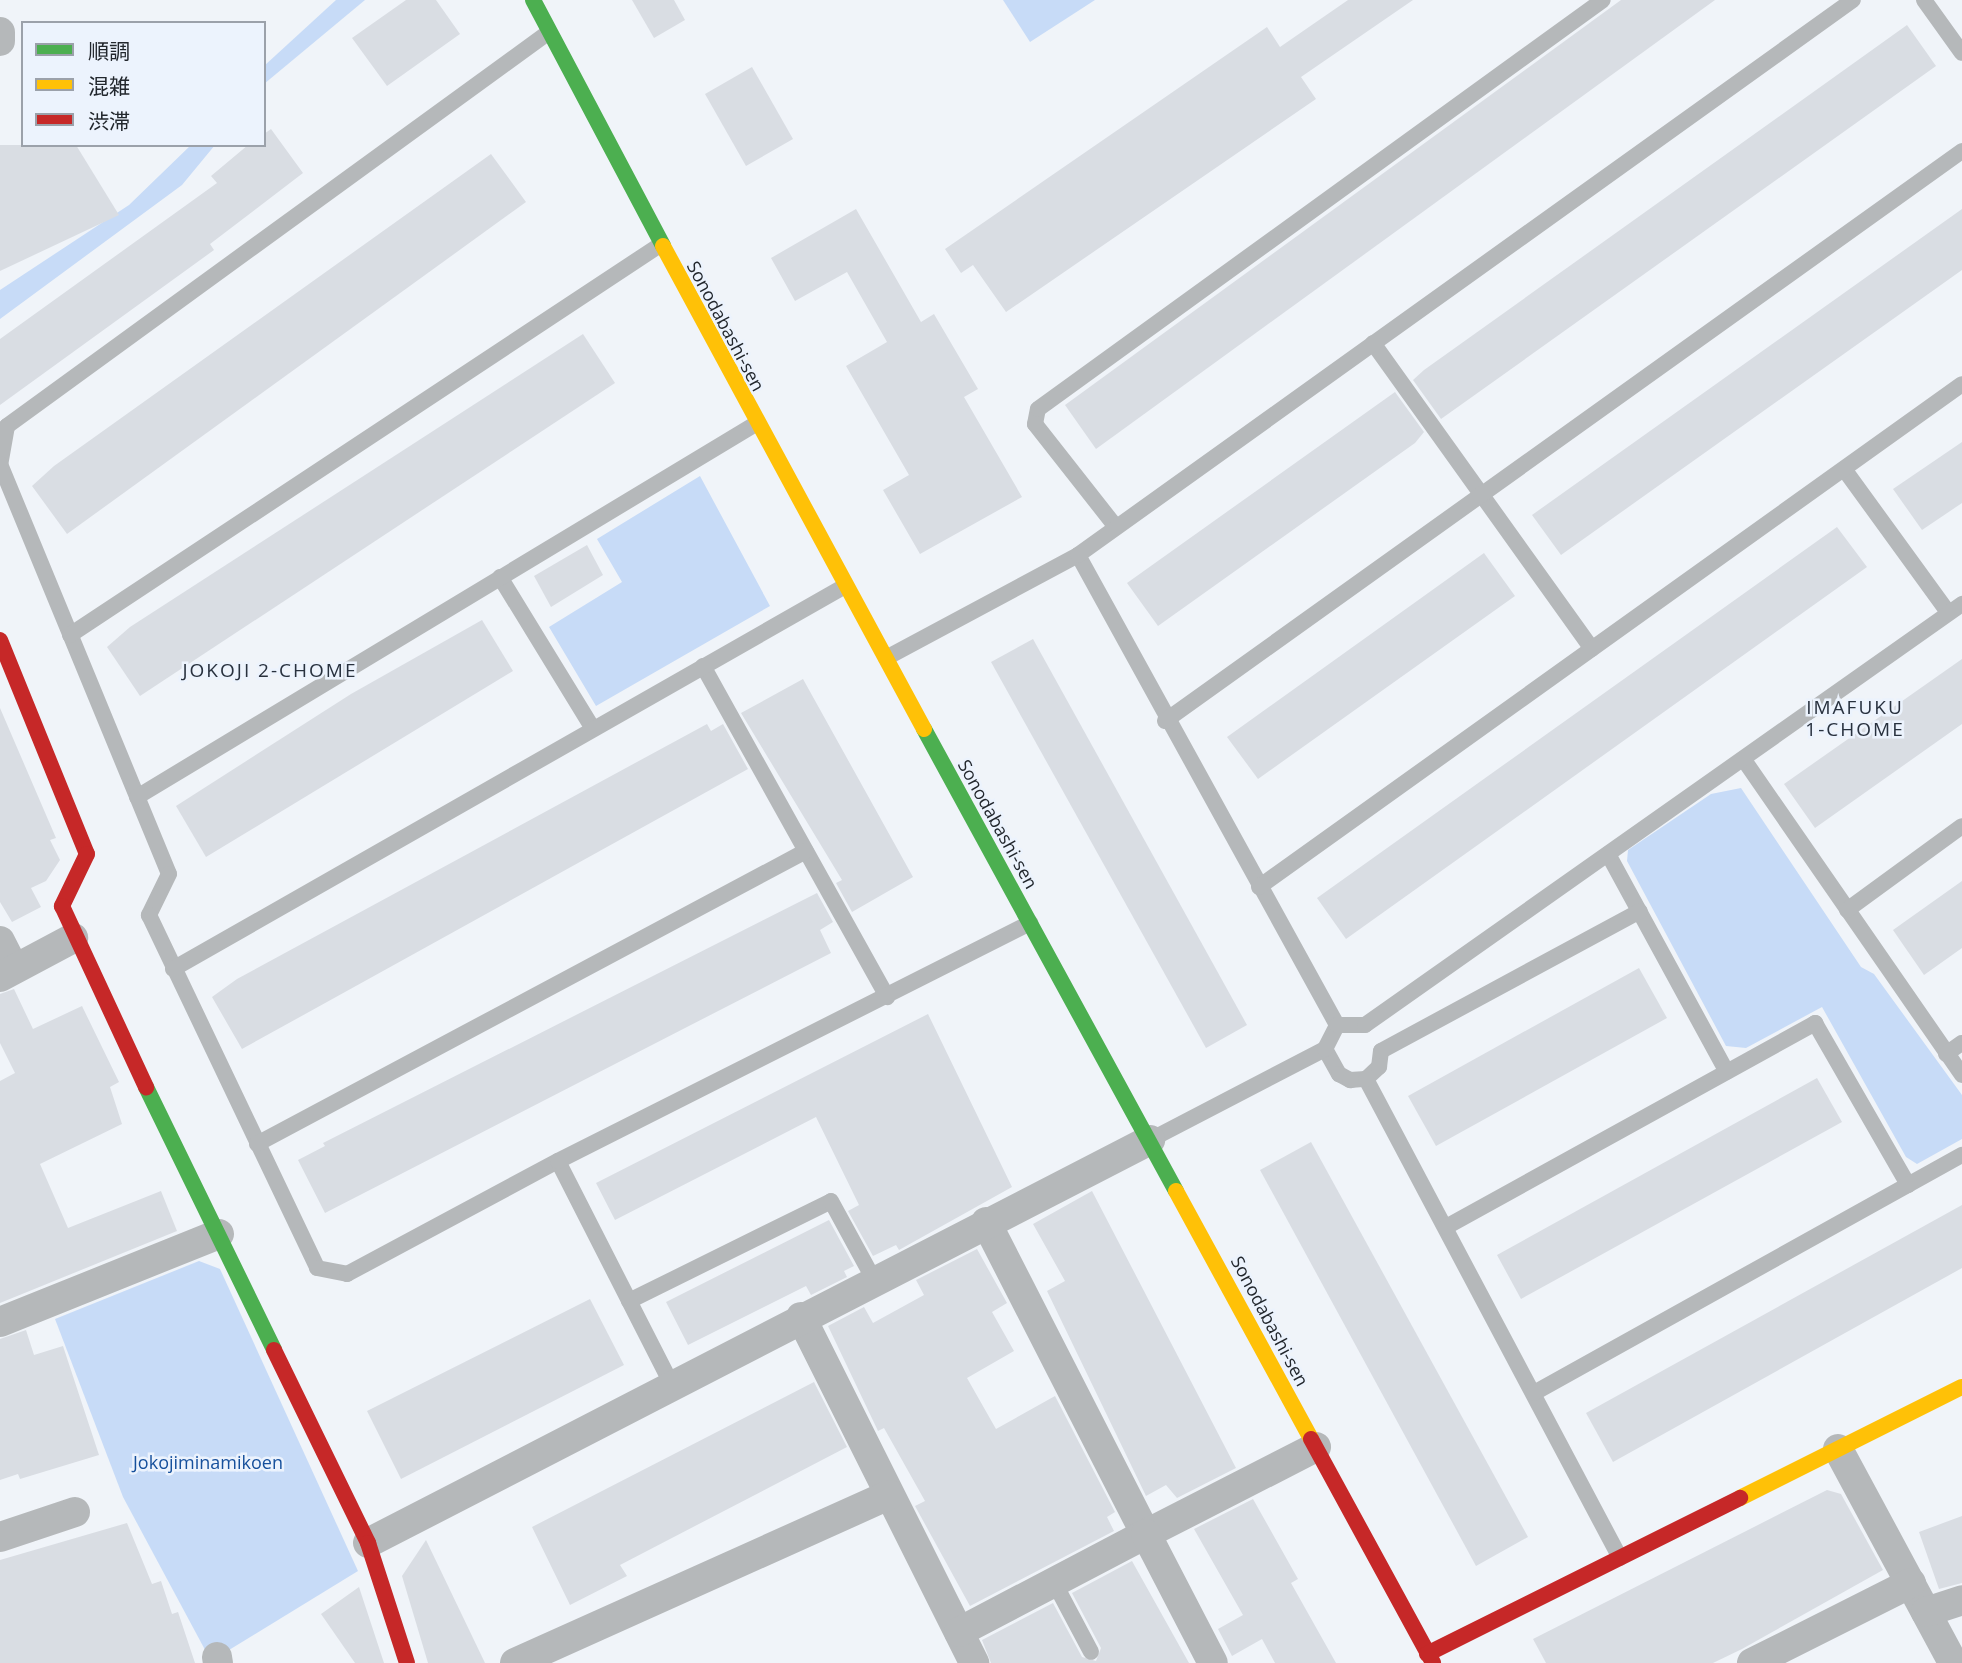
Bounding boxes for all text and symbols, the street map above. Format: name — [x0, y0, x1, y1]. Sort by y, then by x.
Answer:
legend — [21, 21, 266, 147]
text: 順調 — [88, 37, 130, 65]
text: 混雑 — [88, 72, 130, 100]
text: 渋滞 — [88, 107, 130, 135]
street label: Sonodabashi-sen — [683, 257, 769, 395]
district label: JOKOJI 2-CHOME — [184, 660, 356, 682]
district label: IMAFUKU 1-CHOME — [1806, 697, 1904, 741]
street label: Sonodabashi-sen — [954, 756, 1042, 892]
street label: Sonodabashi-sen — [1227, 1252, 1313, 1390]
park label: Jokojiminamikoen — [133, 1451, 283, 1473]

